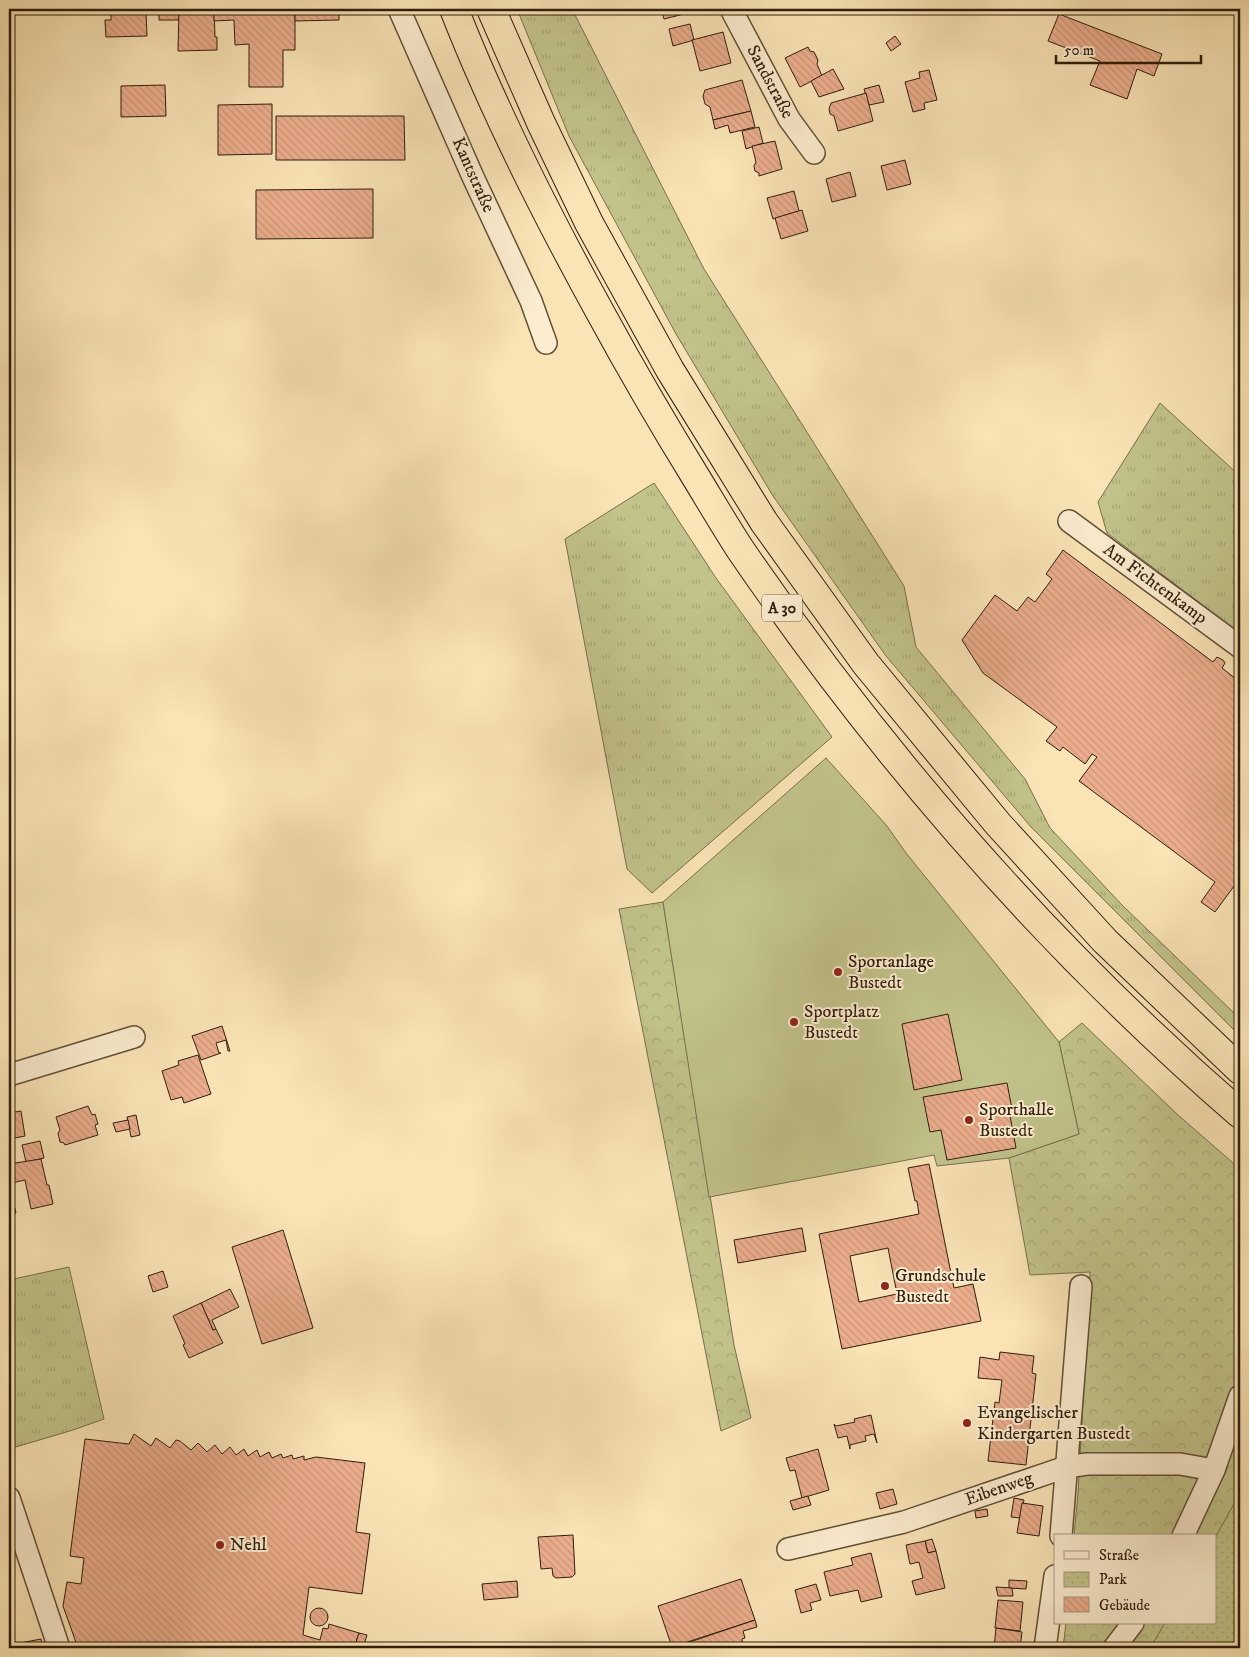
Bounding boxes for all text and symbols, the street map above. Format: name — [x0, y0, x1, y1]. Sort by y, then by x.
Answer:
scale bar — [1056, 32, 1202, 64]
text: 50 m — [1064, 41, 1094, 60]
street label: Sandstraße — [742, 42, 798, 122]
street label: Kantstraße — [447, 134, 499, 216]
street label: Am Fichtenkamp — [1099, 539, 1211, 629]
road number: A 30 — [762, 594, 802, 622]
place label: Sportanlage Bustedt — [848, 951, 934, 994]
marker: Sportanlage Bustedt — [832, 966, 844, 978]
place label: Sportplatz Bustedt — [804, 1001, 879, 1044]
marker: Sportplatz Bustedt — [788, 1016, 800, 1028]
place label: Sporthalle Bustedt — [979, 1099, 1054, 1142]
marker: Sporthalle Bustedt — [963, 1114, 975, 1126]
place label: Grundschule Bustedt — [895, 1265, 986, 1308]
marker: Grundschule Bustedt — [879, 1280, 891, 1292]
place label: Evangelischer Kindergarten Bustedt — [977, 1402, 1131, 1445]
marker: Evangelischer Kindergarten Bustedt — [961, 1417, 973, 1429]
street label: Eibenweg — [962, 1467, 1036, 1511]
place label: Nehl — [230, 1534, 267, 1556]
legend — [1054, 1534, 1216, 1624]
marker: Nehl — [214, 1539, 226, 1551]
text: Straße — [1099, 1546, 1139, 1565]
text: Park — [1099, 1570, 1128, 1589]
text: Gebäude — [1099, 1596, 1150, 1615]

